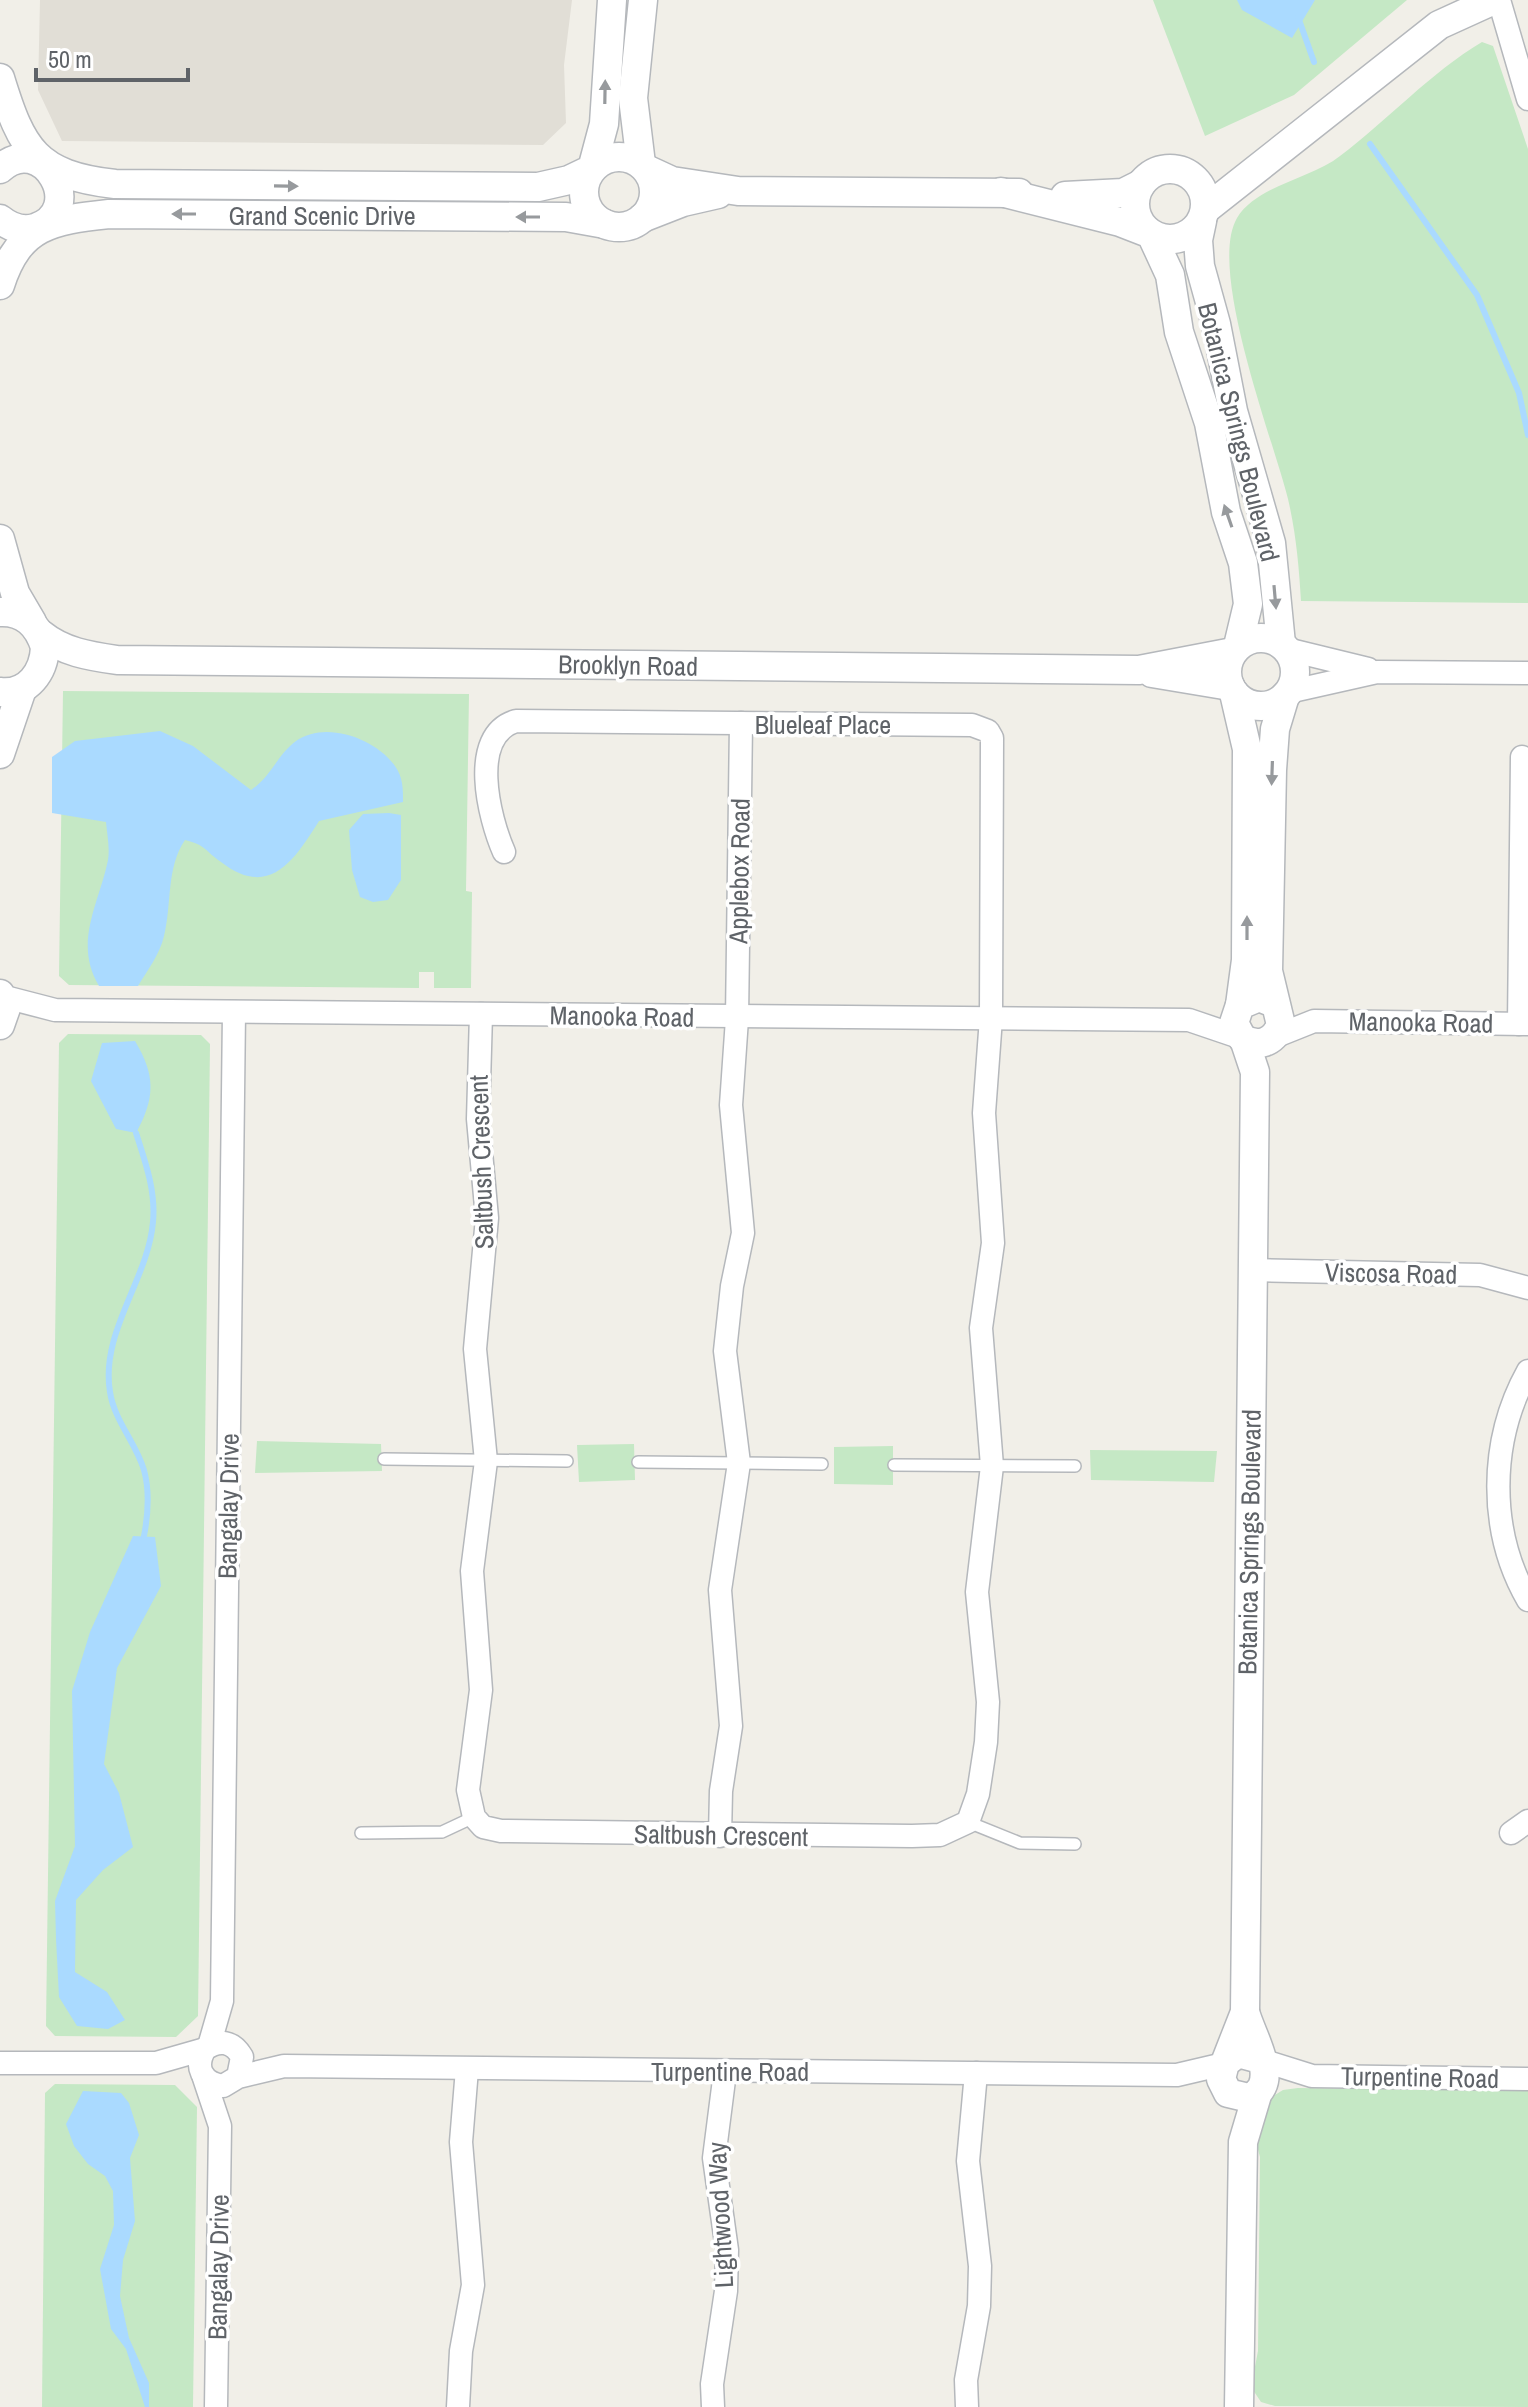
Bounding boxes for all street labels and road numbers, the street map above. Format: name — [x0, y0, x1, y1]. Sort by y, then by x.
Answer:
street label: Grand Scenic Drive — [228, 198, 416, 233]
street label: Botanica Springs Boulevard — [1190, 299, 1288, 565]
street label: Brooklyn Road — [558, 646, 698, 684]
street label: Blueleaf Place — [755, 707, 891, 742]
street label: Applebox Road — [720, 798, 758, 945]
street label: Manooka Road — [549, 997, 695, 1035]
street label: Manooka Road — [1348, 1003, 1494, 1041]
street label: Saltbush Crescent — [460, 1074, 502, 1250]
street label: Viscosa Road — [1325, 1254, 1457, 1292]
street label: Botanica Springs Boulevard — [1229, 1409, 1269, 1675]
street label: Bangalay Drive — [209, 1433, 247, 1579]
street label: Saltbush Crescent — [634, 1816, 808, 1854]
street label: Turpentine Road — [651, 2054, 809, 2089]
street label: Turpentine Road — [1341, 2058, 1499, 2096]
street label: Lightwood Way — [699, 2141, 741, 2289]
street label: Bangalay Drive — [199, 2194, 237, 2340]

